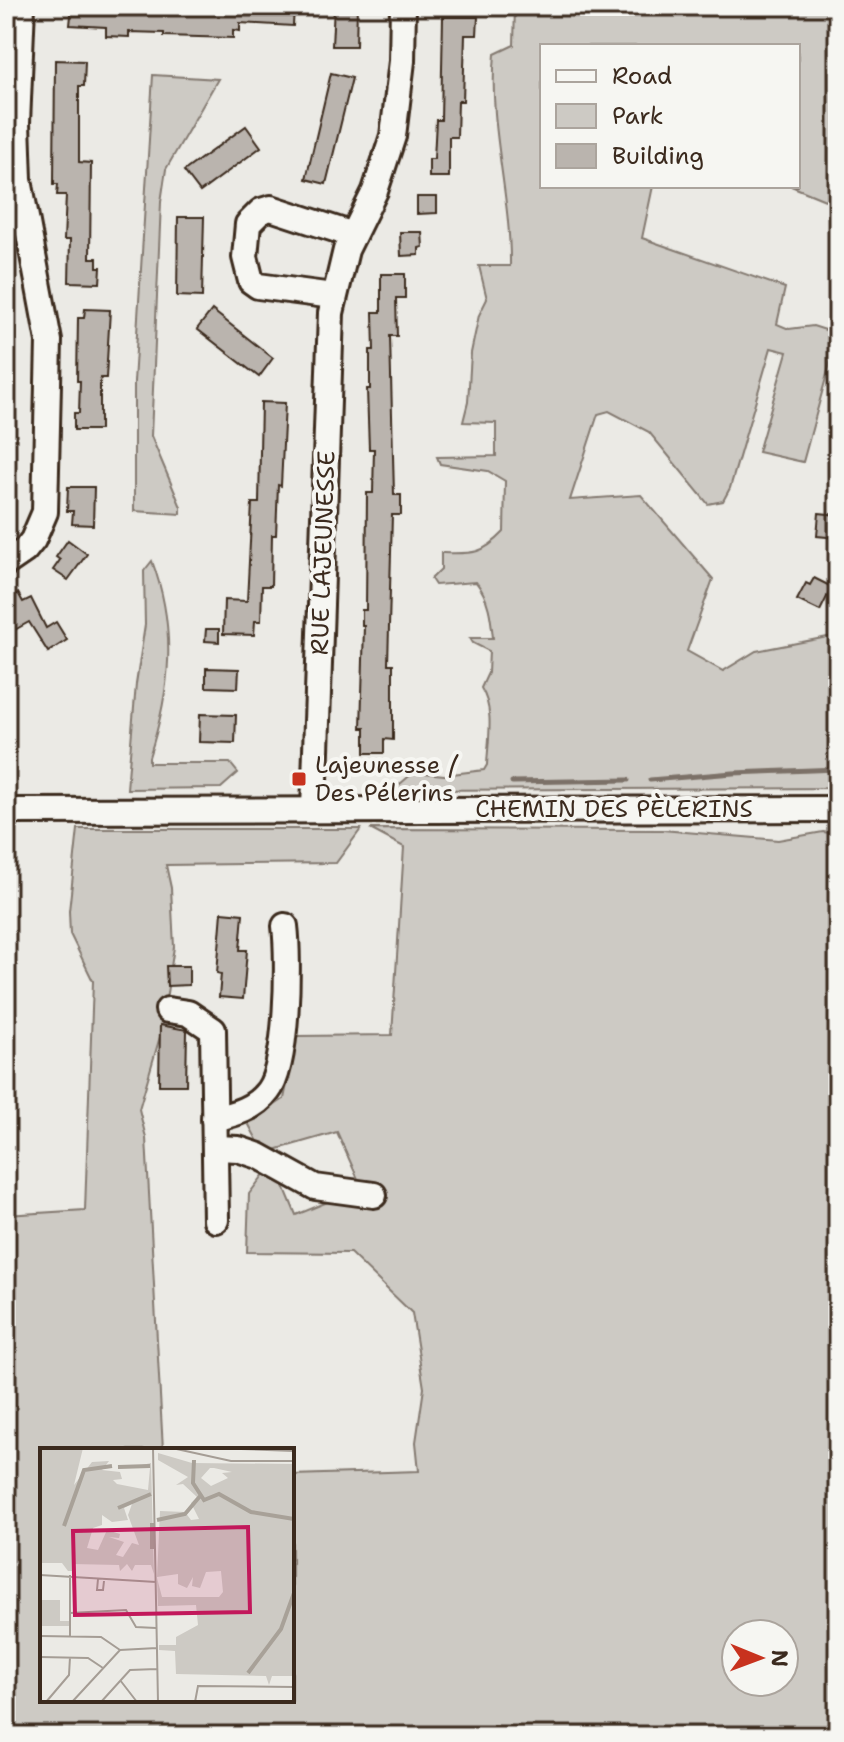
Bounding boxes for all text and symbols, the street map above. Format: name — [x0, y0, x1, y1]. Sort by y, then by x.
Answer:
legend — [540, 44, 800, 188]
text: Road — [612, 60, 672, 92]
text: Park — [612, 100, 664, 132]
text: Building — [612, 140, 704, 172]
street label: RUE LAJEUNESSE — [303, 450, 343, 656]
place label: Lajeunesse / Des Pélerins — [315, 749, 459, 809]
marker: Lajeunesse / Des Pélerins — [290, 770, 308, 788]
street label: CHEMIN DES PÈLERINS — [475, 793, 753, 825]
inset map — [40, 1448, 294, 1702]
north arrow — [720, 1618, 800, 1698]
text: N — [765, 1649, 794, 1667]

